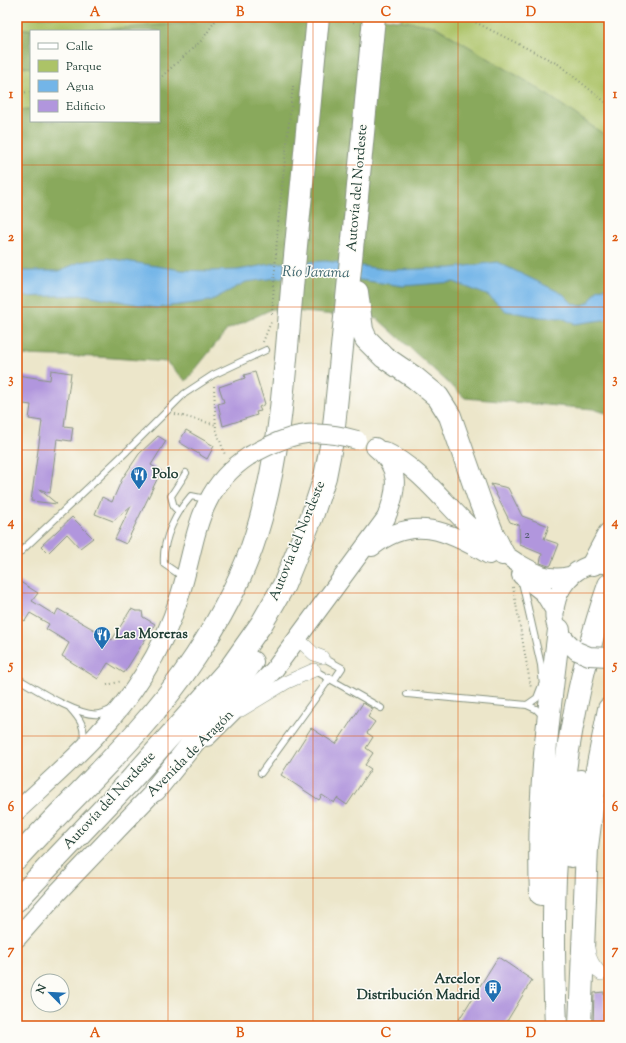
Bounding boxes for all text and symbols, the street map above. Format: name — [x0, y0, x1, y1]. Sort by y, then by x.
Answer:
text: A — [90, 4, 101, 22]
text: B — [236, 4, 245, 22]
text: C — [381, 4, 391, 22]
text: D — [526, 4, 536, 22]
legend — [30, 30, 160, 122]
text: Calle — [66, 38, 94, 56]
text: Parque — [66, 58, 102, 76]
text: Agua — [66, 78, 94, 96]
text: 1 — [9, 86, 14, 104]
text: 1 — [613, 86, 618, 104]
text: Edificio — [66, 98, 106, 116]
street label: Autovía del Nordeste — [342, 123, 374, 253]
text: 2 — [8, 229, 15, 247]
text: 2 — [612, 229, 619, 247]
water label: Río Jarama — [282, 262, 350, 284]
text: 3 — [8, 371, 14, 389]
text: 3 — [612, 371, 618, 389]
restaurant icon: Polo — [129, 465, 149, 490]
place label: Polo — [152, 465, 179, 485]
street label: Autovía del Nordeste — [265, 478, 331, 604]
text: 4 — [7, 514, 15, 532]
text: 4 — [611, 514, 619, 532]
house number: 2 — [524, 526, 530, 544]
restaurant icon: Las Moreras — [92, 625, 112, 650]
place label: Las Moreras — [115, 625, 188, 645]
text: 5 — [8, 657, 14, 675]
text: 5 — [612, 657, 618, 675]
street label: Avenida de Aragón — [143, 706, 239, 802]
street label: Autovía del Nordeste — [59, 747, 161, 855]
text: 6 — [8, 799, 15, 817]
text: 6 — [612, 799, 619, 817]
text: 7 — [8, 942, 15, 960]
text: 7 — [612, 942, 619, 960]
place label: Arcelor Distribución Madrid — [357, 970, 481, 1006]
north arrow — [30, 973, 70, 1013]
building icon: Arcelor Distribución Madrid — [483, 978, 503, 1003]
text: N — [32, 982, 51, 998]
text: A — [90, 1025, 101, 1043]
text: B — [236, 1025, 245, 1043]
text: C — [381, 1025, 391, 1043]
text: D — [526, 1025, 536, 1043]

